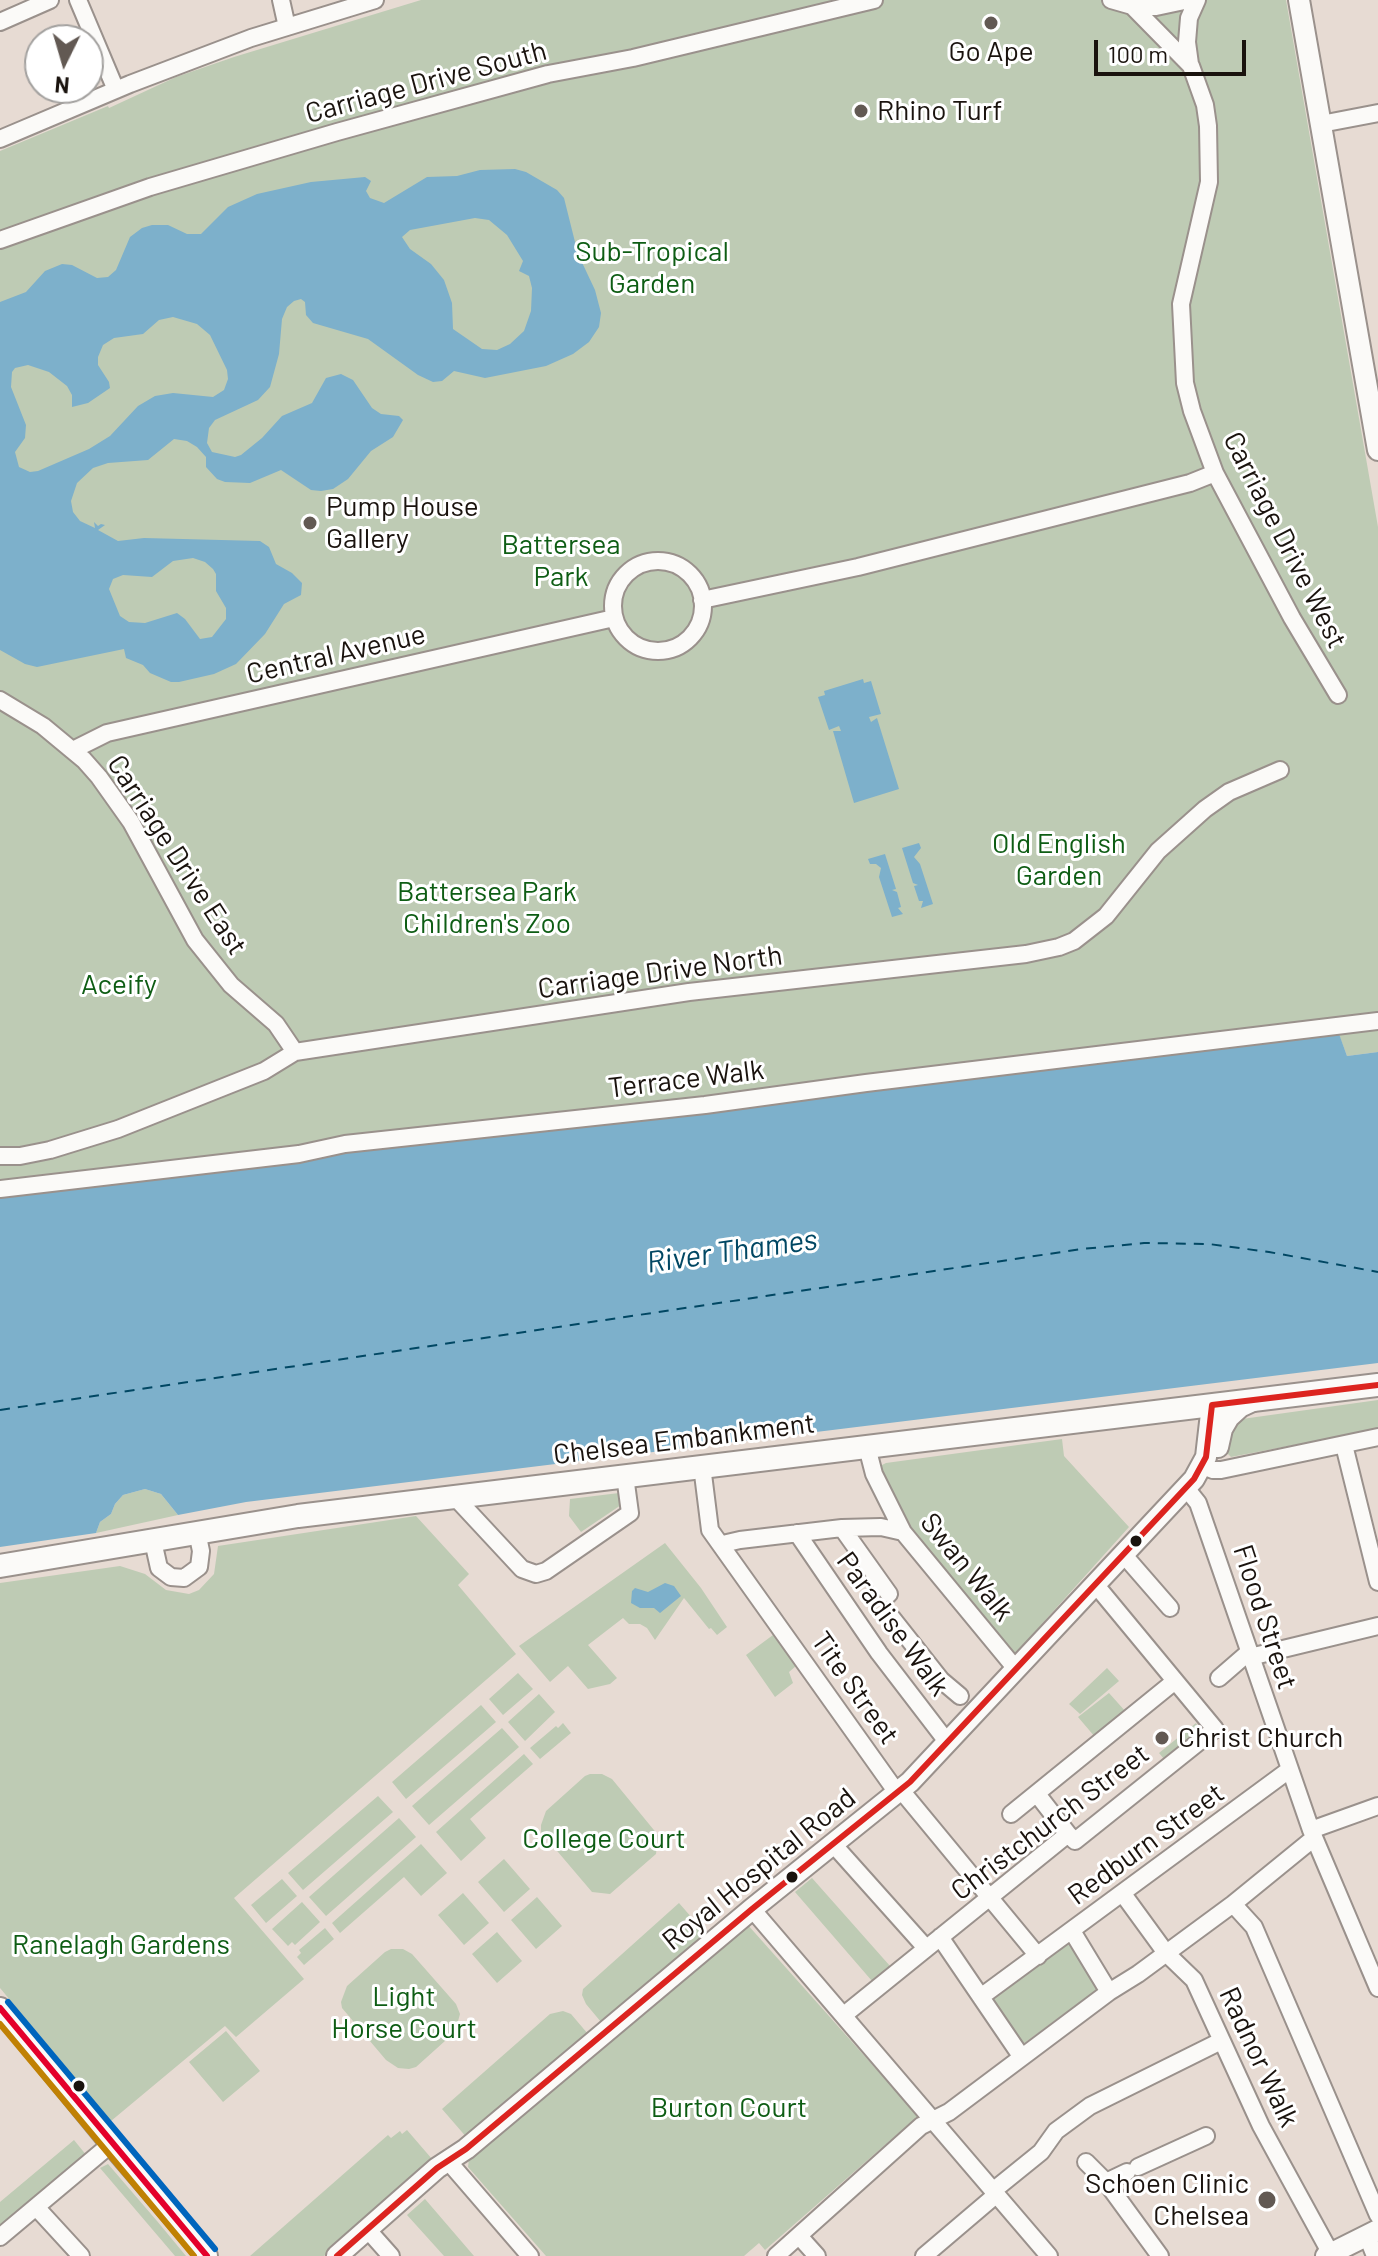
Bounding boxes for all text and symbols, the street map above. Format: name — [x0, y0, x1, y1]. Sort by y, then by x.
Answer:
marker: Go Ape — [982, 14, 1000, 32]
north arrow — [24, 24, 104, 104]
scale bar — [1098, 24, 1250, 74]
street label: Carriage Drive South — [302, 34, 550, 130]
place label: Go Ape — [948, 35, 1034, 69]
text: 100 m — [1108, 39, 1168, 68]
text: N — [54, 72, 71, 100]
place label: Rhino Turf — [877, 94, 1002, 128]
marker: Rhino Turf — [852, 102, 870, 120]
park label: Sub-Tropical Garden — [575, 235, 729, 301]
street label: Carriage Drive West — [1216, 426, 1354, 654]
place label: Pump House Gallery — [326, 490, 479, 556]
marker: Pump House Gallery — [301, 514, 319, 532]
park label: Battersea Park — [501, 528, 621, 594]
street label: Central Avenue — [243, 617, 429, 691]
street label: Carriage Drive East — [100, 749, 254, 961]
park label: Old English Garden — [992, 827, 1126, 893]
park label: Battersea Park Children's Zoo — [397, 875, 577, 941]
street label: Carriage Drive North — [536, 938, 784, 1006]
park label: Aceify — [81, 968, 157, 1002]
street label: Terrace Walk — [606, 1053, 766, 1105]
water label: River Thames — [644, 1221, 820, 1281]
street label: Chelsea Embankment — [551, 1406, 817, 1472]
street label: Swan Walk — [913, 1506, 1021, 1628]
unlabelled marker — [1128, 1533, 1144, 1549]
street label: Flood Street — [1226, 1540, 1304, 1694]
street label: Paradise Walk — [830, 1545, 956, 1703]
street label: Tite Street — [804, 1625, 906, 1751]
place label: Christ Church — [1178, 1721, 1343, 1755]
marker: Christ Church — [1153, 1729, 1171, 1747]
street label: Christchurch Street — [944, 1737, 1156, 1907]
street label: Redburn Street — [1061, 1776, 1231, 1912]
street label: Royal Hospital Road — [656, 1781, 862, 1957]
park label: College Court — [522, 1822, 686, 1856]
unlabelled marker — [784, 1869, 800, 1885]
park label: Ranelagh Gardens — [12, 1928, 230, 1962]
park label: Light Horse Court — [331, 1980, 477, 2046]
street label: Radnor Walk — [1212, 1982, 1306, 2132]
unlabelled marker — [71, 2078, 87, 2094]
park label: Burton Court — [651, 2091, 807, 2125]
place label: Schoen Clinic Chelsea — [1085, 2167, 1249, 2233]
marker: Schoen Clinic Chelsea — [1256, 2189, 1278, 2211]

